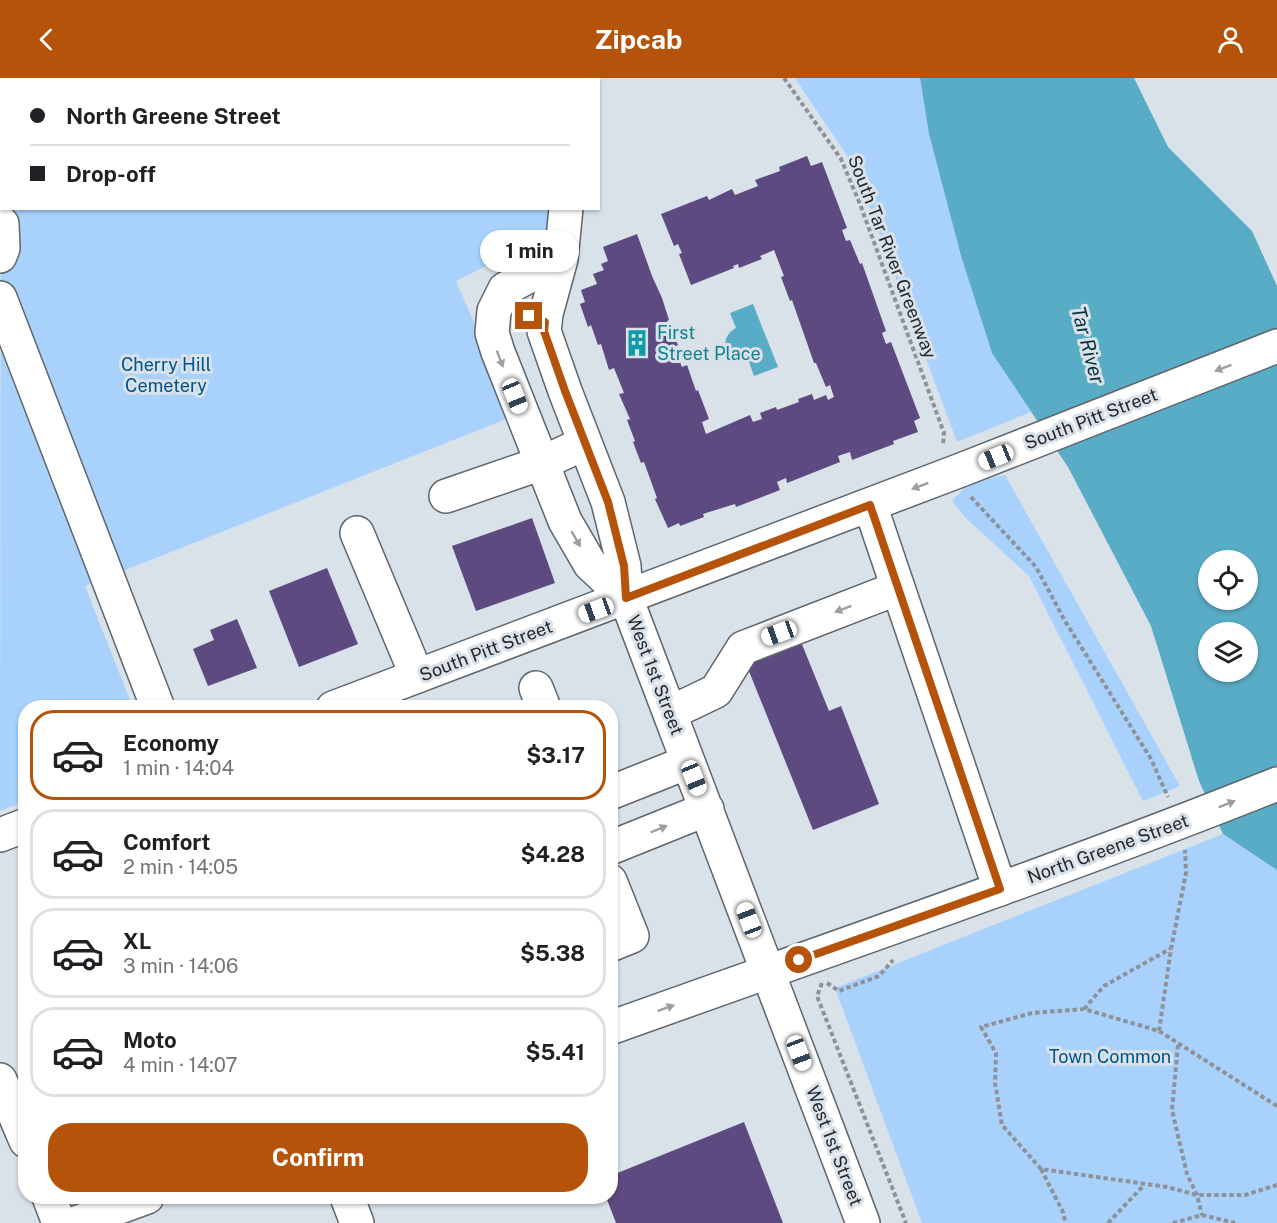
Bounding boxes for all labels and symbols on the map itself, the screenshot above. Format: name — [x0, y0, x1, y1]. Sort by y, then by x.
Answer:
street label: South Tar River Greenway — [844, 152, 941, 362]
callout: 1 min — [480, 229, 578, 271]
route end — [515, 302, 542, 329]
water label: Tar River — [1066, 304, 1110, 387]
place label: First Street Place — [657, 322, 761, 364]
building icon: First Street Place — [622, 328, 652, 358]
one-way arrow — [496, 350, 506, 368]
park label: Cherry Hill Cemetery — [121, 354, 211, 396]
one-way arrow — [1213, 363, 1231, 373]
car — [500, 376, 530, 416]
street label: South Pitt Street — [1022, 384, 1160, 453]
car — [976, 442, 1016, 472]
one-way arrow — [911, 482, 929, 491]
one-way arrow — [570, 531, 581, 547]
car — [576, 595, 616, 625]
one-way arrow — [834, 604, 852, 614]
street label: West 1st Street — [623, 612, 688, 738]
street label: South Pitt Street — [417, 616, 555, 685]
car — [759, 618, 799, 648]
car — [679, 758, 709, 798]
one-way arrow — [1218, 799, 1236, 808]
street label: North Greene Street — [1024, 810, 1191, 887]
one-way arrow — [650, 824, 668, 833]
car — [734, 900, 764, 940]
route start — [785, 946, 812, 973]
one-way arrow — [657, 1003, 675, 1013]
car — [784, 1033, 814, 1073]
park label: Town Common — [1049, 1046, 1171, 1067]
street label: West 1st Street — [802, 1083, 867, 1209]

